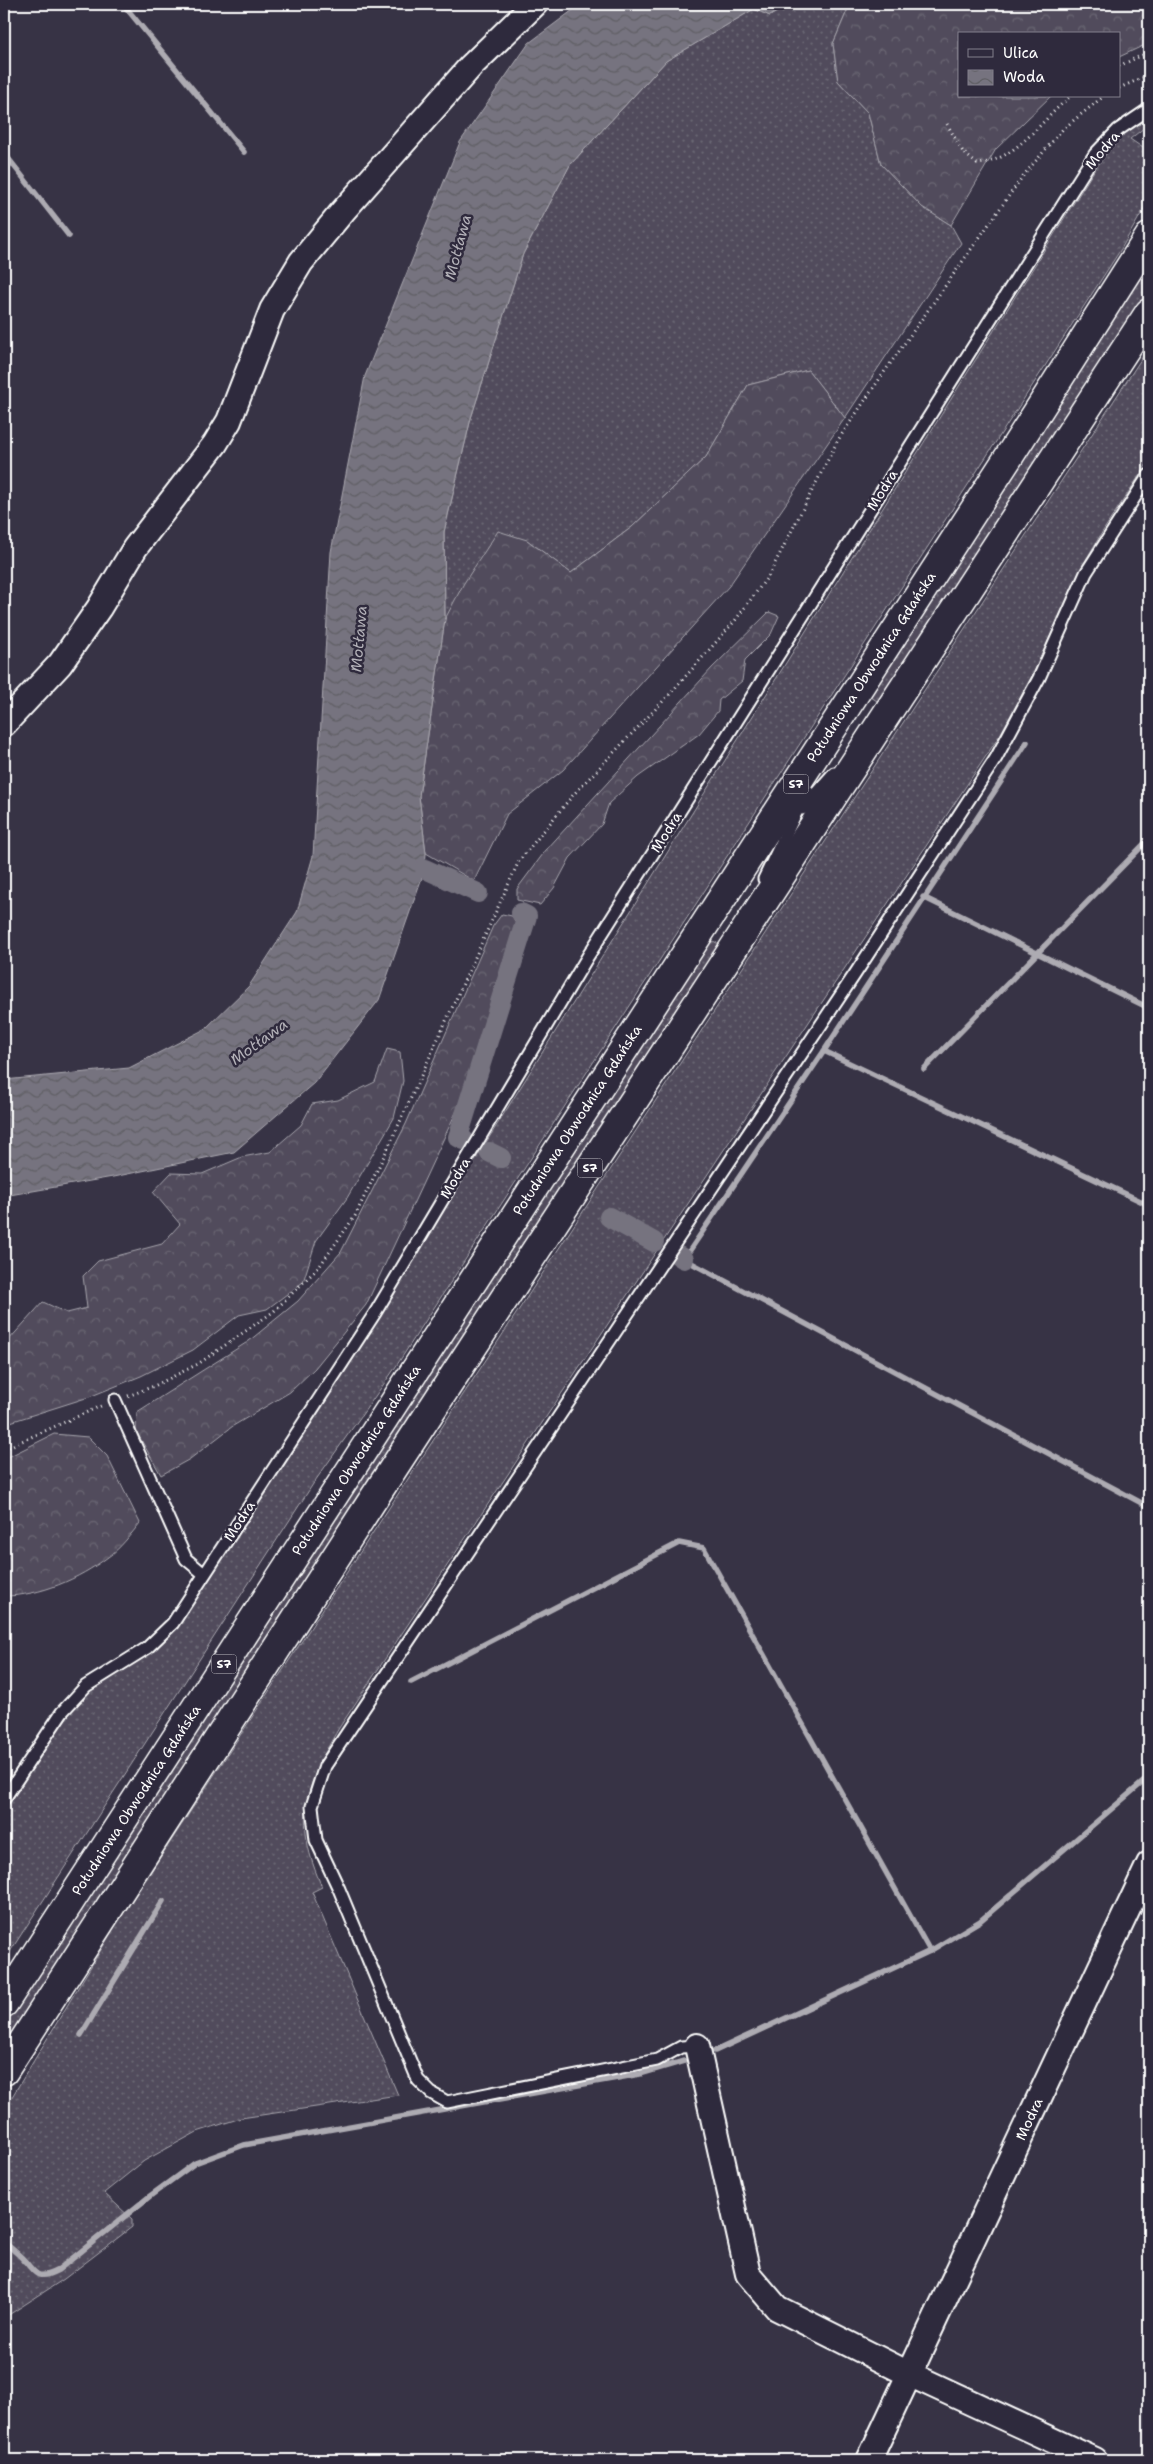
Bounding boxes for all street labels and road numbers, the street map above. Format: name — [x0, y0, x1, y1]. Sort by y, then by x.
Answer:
street label: Modra — [1081, 127, 1124, 173]
street label: Modra — [862, 466, 902, 514]
street label: Południowa Obwodnica Gdańska — [802, 568, 940, 766]
road number: S7 — [784, 774, 808, 794]
street label: Modra — [646, 808, 686, 856]
street label: Południowa Obwodnica Gdańska — [508, 1021, 646, 1219]
street label: Modra — [436, 1154, 474, 1202]
road number: S7 — [578, 1158, 602, 1178]
street label: Południowa Obwodnica Gdańska — [287, 1361, 425, 1559]
street label: Modra — [219, 1497, 259, 1545]
road number: S7 — [212, 1655, 236, 1674]
street label: Południowa Obwodnica Gdańska — [67, 1701, 205, 1899]
street label: Modra — [1011, 2095, 1047, 2143]

